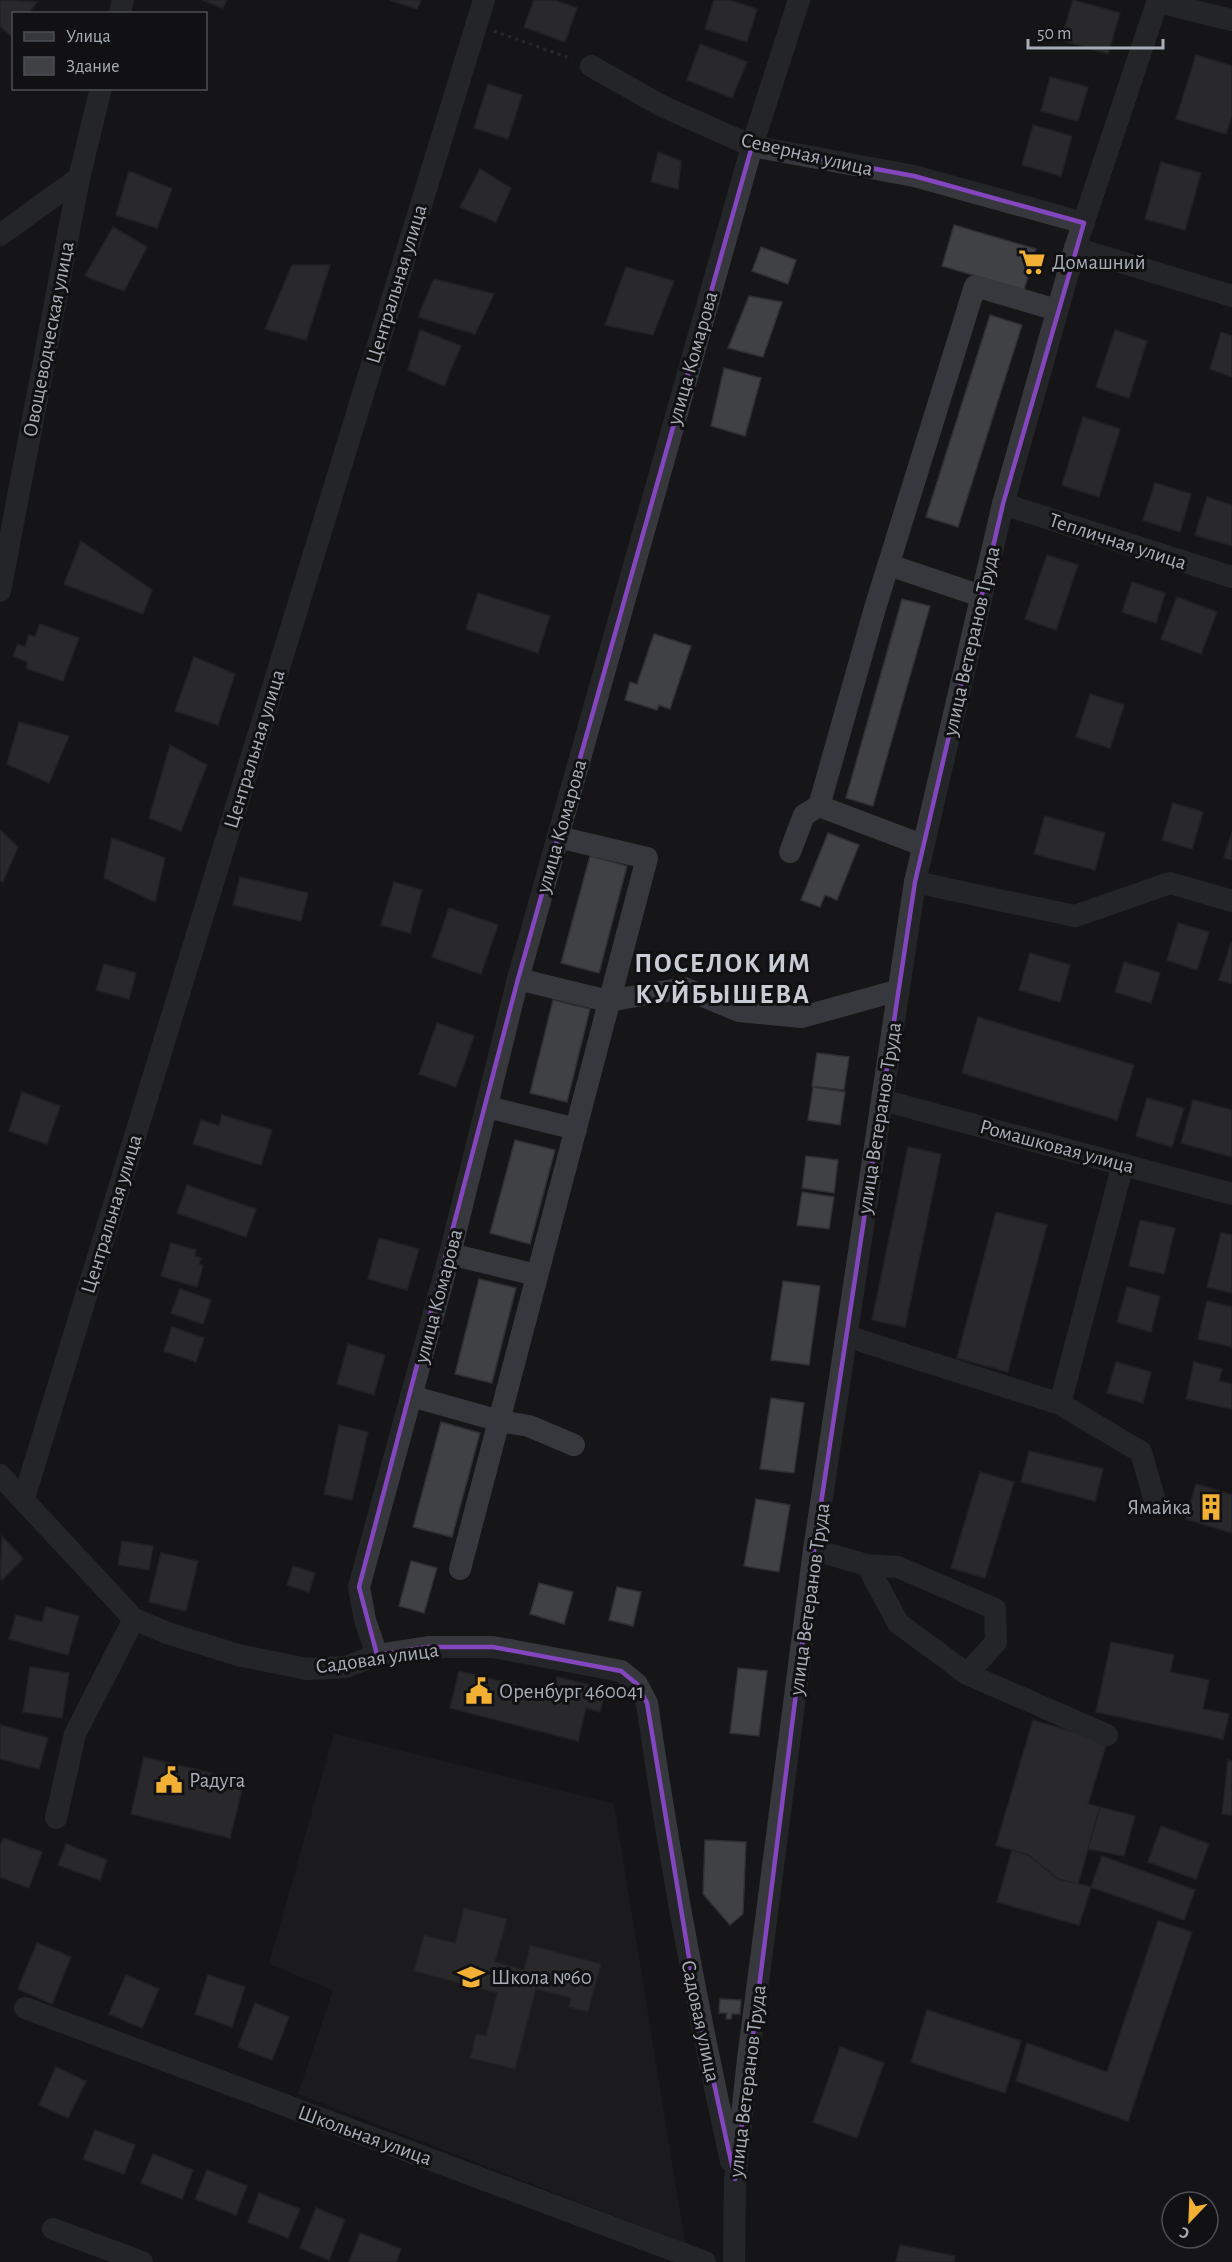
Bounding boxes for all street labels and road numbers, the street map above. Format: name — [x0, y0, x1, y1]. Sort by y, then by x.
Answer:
street label: Северная улица — [739, 129, 875, 180]
street label: Центральная улица — [362, 202, 431, 366]
street label: Овощеводческая улица — [19, 239, 78, 439]
street label: улица Комарова — [663, 289, 722, 428]
street label: Тепличная улица — [1046, 509, 1190, 574]
street label: улица Ветеранов Труда — [939, 544, 1004, 739]
street label: Центральная улица — [220, 667, 289, 831]
street label: улица Комарова — [532, 757, 591, 896]
street label: улица Ветеранов Труда — [854, 1020, 905, 1216]
street label: Ромашковая улица — [977, 1116, 1137, 1177]
street label: Центральная улица — [77, 1132, 146, 1296]
street label: улица Комарова — [410, 1227, 467, 1366]
street label: улица Ветеранов Труда — [785, 1501, 833, 1697]
street label: Садовая улица — [314, 1639, 440, 1678]
street label: Садовая улица — [677, 1958, 724, 2084]
street label: улица Ветеранов Труда — [725, 1983, 770, 2180]
street label: Школьная улица — [295, 2102, 435, 2170]

